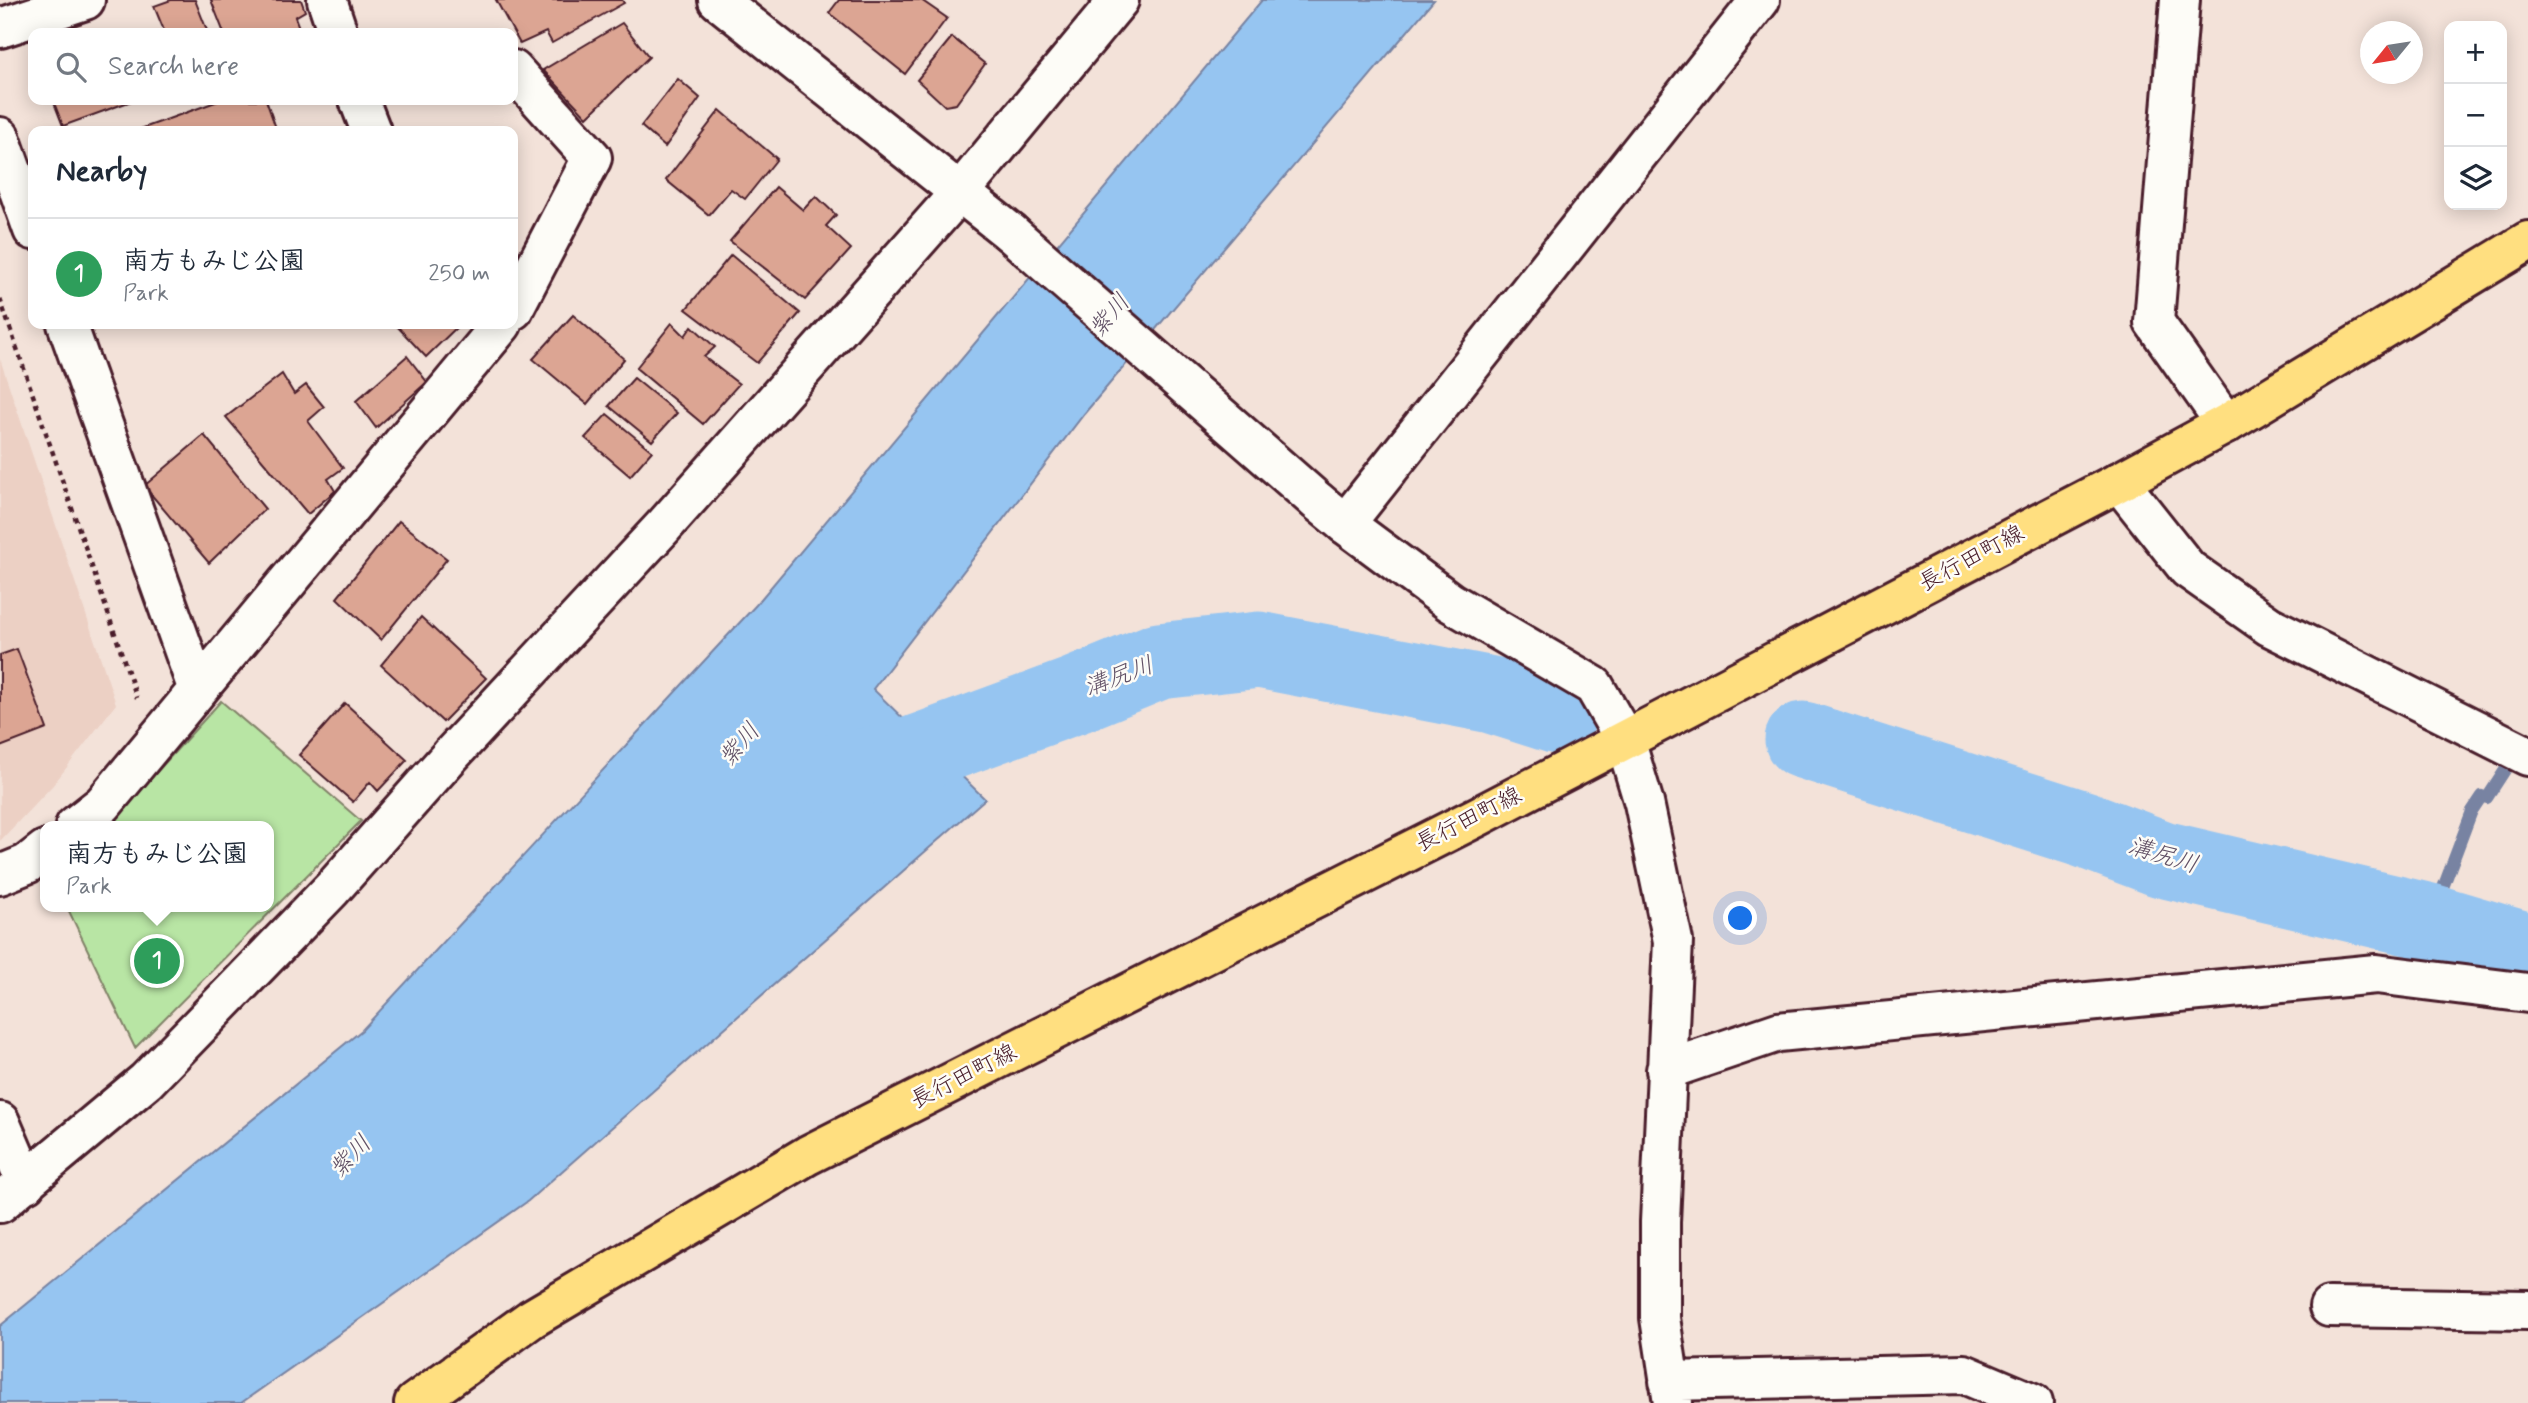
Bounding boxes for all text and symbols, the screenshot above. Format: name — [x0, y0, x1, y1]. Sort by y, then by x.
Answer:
north arrow — [2360, 21, 2423, 84]
map controls — [2444, 21, 2507, 210]
button: + — [2444, 21, 2507, 84]
search box — [28, 28, 518, 105]
icon: search — [52, 48, 90, 86]
text: Search here — [108, 50, 239, 84]
button: − — [2444, 84, 2507, 147]
button: layers — [2444, 147, 2507, 210]
text: Nearby — [56, 152, 147, 191]
text: 南方もみじ公園 — [123, 245, 305, 279]
text: 1 — [74, 259, 84, 289]
text: 250 m — [428, 259, 490, 289]
text: Park — [123, 279, 169, 309]
water label: 紫川 — [1083, 288, 1137, 344]
street label: 長行田町線 — [1914, 519, 2030, 599]
water label: 溝尻川 — [1080, 650, 1158, 704]
water label: 紫川 — [713, 717, 767, 773]
street label: 長行田町線 — [1411, 781, 1527, 859]
popup — [40, 821, 274, 912]
water label: 溝尻川 — [2124, 831, 2202, 881]
text: 南方もみじ公園 — [66, 838, 248, 872]
text: Park — [66, 872, 112, 902]
your location — [1723, 901, 1757, 935]
pin: 1 — [134, 935, 180, 987]
street label: 長行田町線 — [906, 1038, 1022, 1116]
water label: 紫川 — [323, 1129, 379, 1185]

